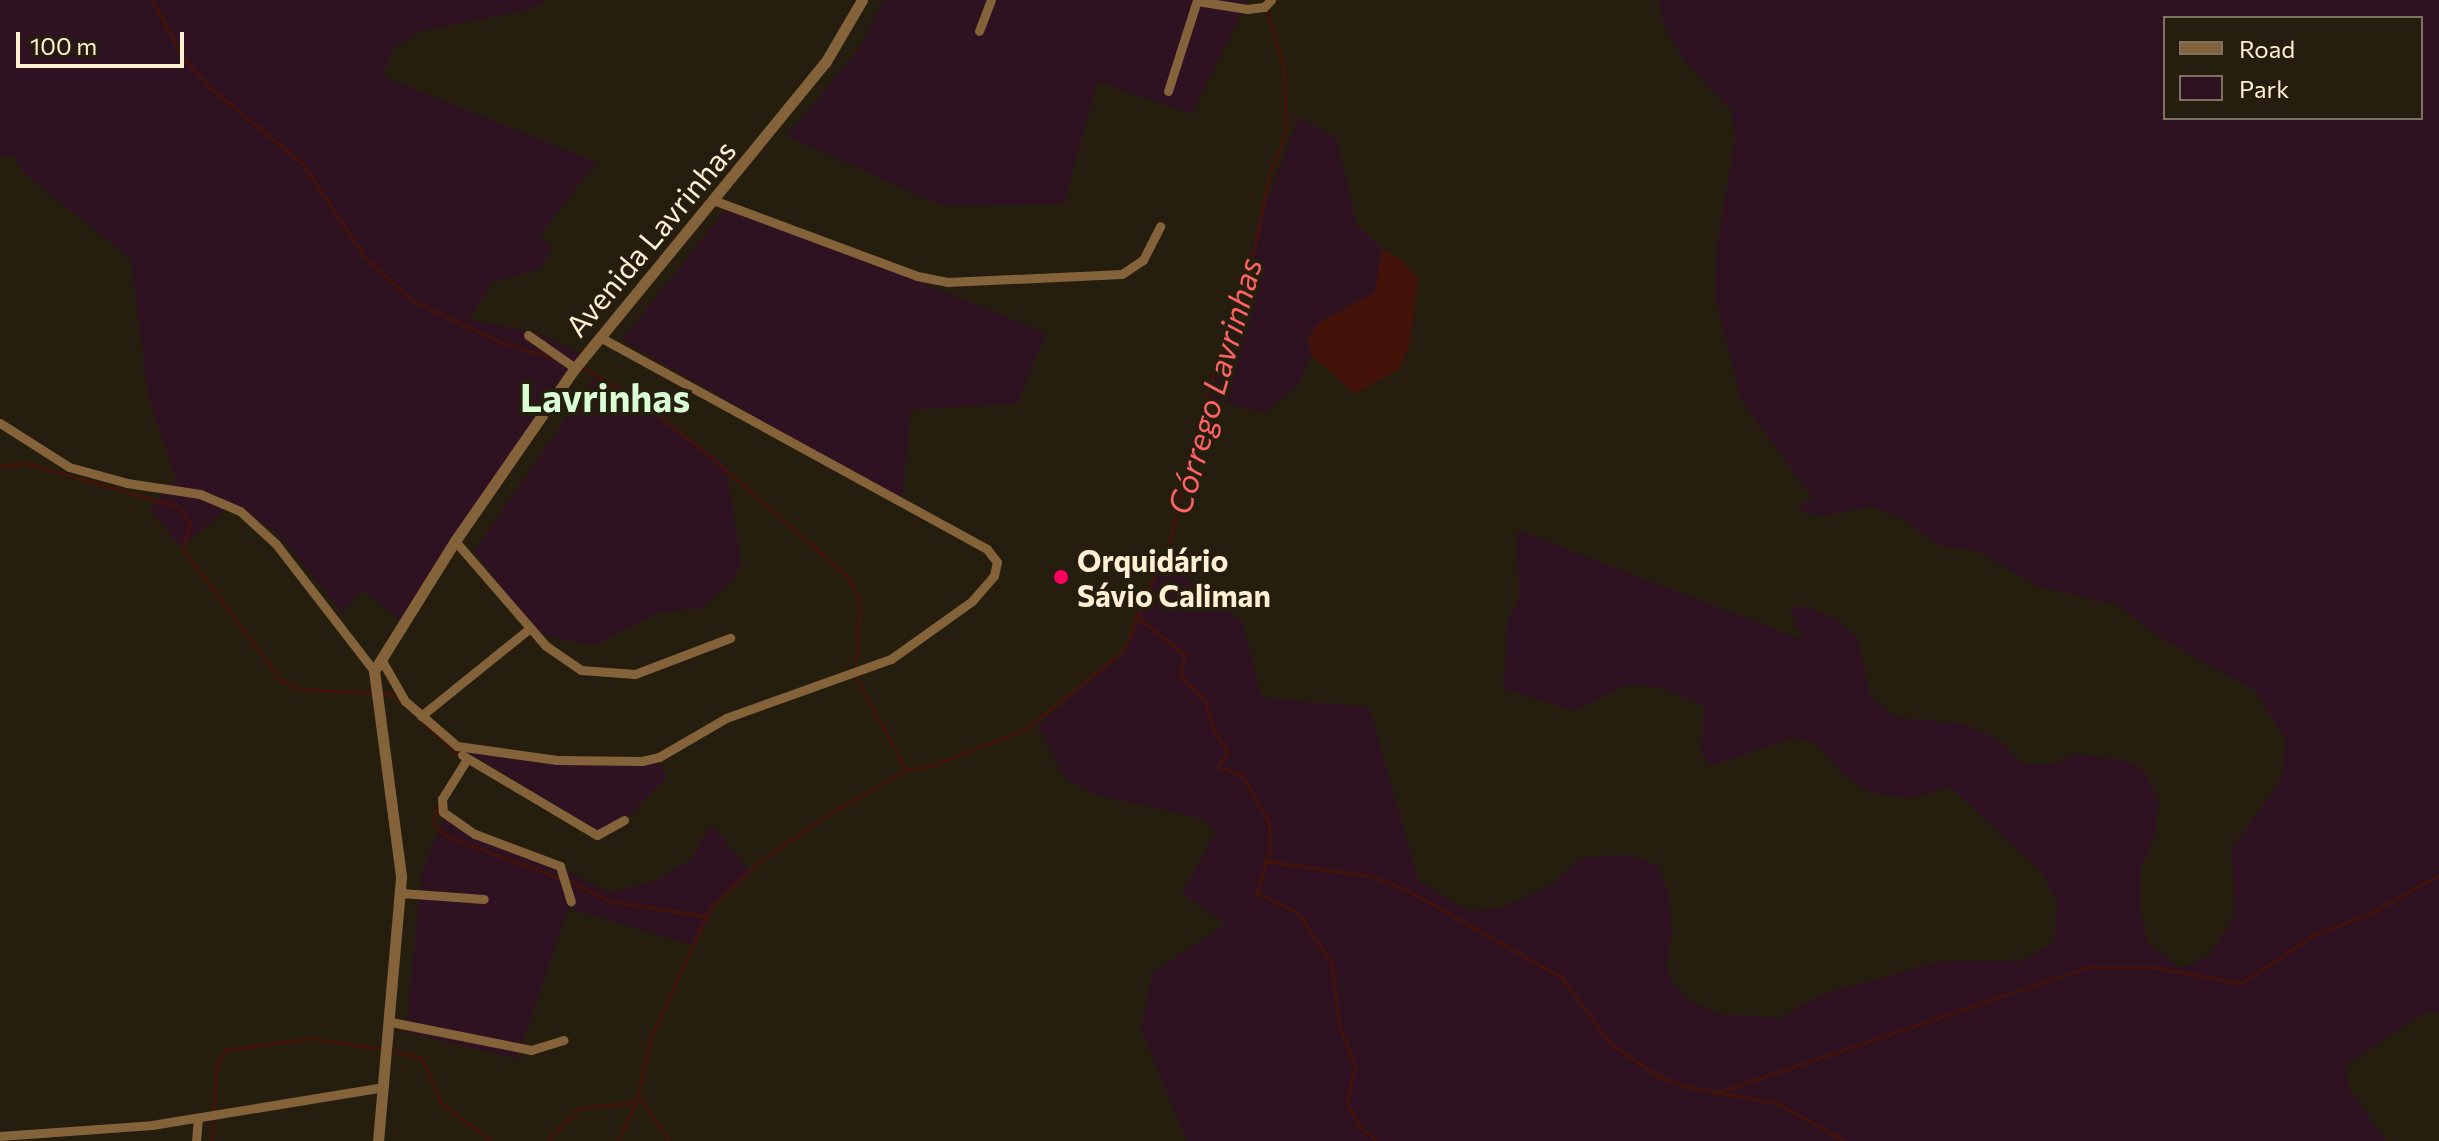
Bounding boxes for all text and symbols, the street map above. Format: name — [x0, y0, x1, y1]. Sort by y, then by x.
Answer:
scale bar — [20, 16, 188, 66]
legend — [2163, 16, 2423, 120]
text: 100 m — [30, 31, 97, 60]
text: Road — [2239, 34, 2295, 63]
text: Park — [2239, 74, 2289, 103]
street label: Avenida Lavrinhas — [557, 133, 743, 343]
water label: Córrego Lavrinhas — [1159, 253, 1269, 519]
district label: Lavrinhas — [520, 374, 690, 420]
place label: Orquidário Sávio Caliman — [1077, 542, 1271, 612]
marker: Orquidário Sávio Caliman — [1052, 568, 1070, 586]

